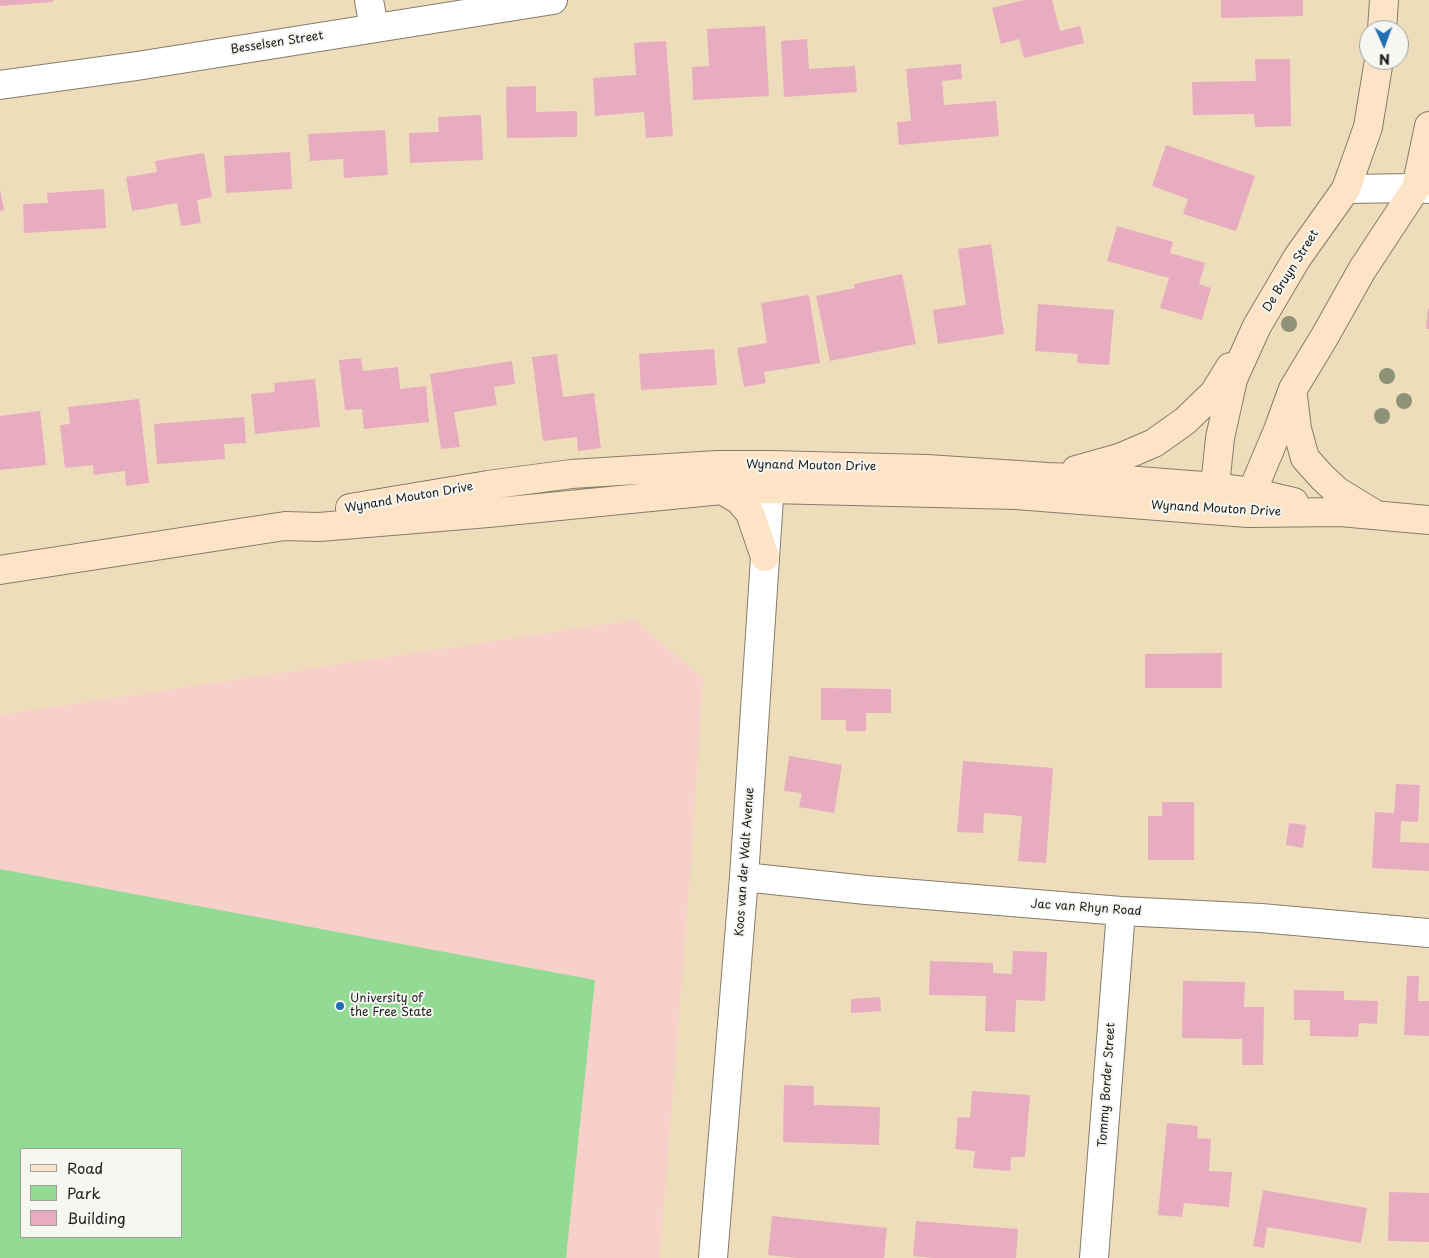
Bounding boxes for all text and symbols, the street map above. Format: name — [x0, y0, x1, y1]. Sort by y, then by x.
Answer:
north arrow — [1359, 20, 1409, 70]
street label: Besselsen Street — [230, 29, 324, 57]
text: N — [1379, 49, 1390, 70]
street label: De Bruyn Street — [1260, 227, 1322, 315]
street label: Wynand Mouton Drive — [746, 458, 876, 474]
street label: Wynand Mouton Drive — [344, 480, 474, 516]
street label: Wynand Mouton Drive — [1151, 498, 1281, 520]
street label: Koos van der Walt Avenue — [733, 787, 757, 937]
street label: Jac van Rhyn Road — [1030, 897, 1142, 919]
place label: University of the Free State — [350, 992, 432, 1020]
marker: University of the Free State — [334, 1000, 346, 1012]
street label: Tommy Border Street — [1095, 1022, 1119, 1148]
legend — [20, 1148, 182, 1238]
text: Road — [67, 1156, 103, 1179]
text: Park — [67, 1181, 101, 1204]
text: Building — [67, 1206, 126, 1229]

